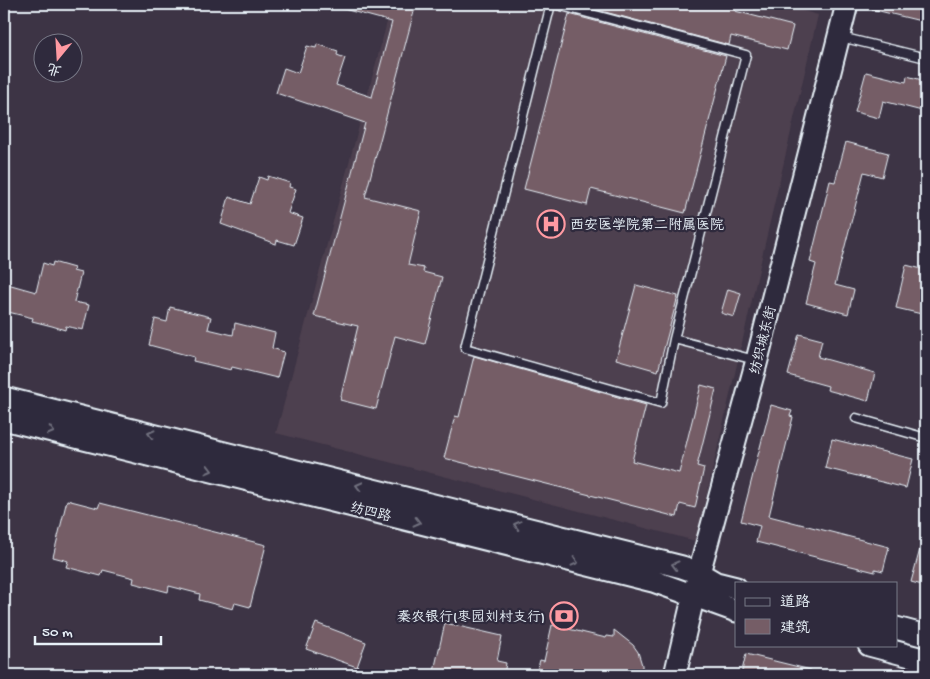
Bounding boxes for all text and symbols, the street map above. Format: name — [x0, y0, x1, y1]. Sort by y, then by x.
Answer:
north arrow — [32, 32, 82, 82]
text: 北 — [45, 58, 64, 78]
hospital icon: 西安医学院第二附属医院 — [536, 209, 566, 239]
place label: 西安医学院第二附属医院 — [570, 217, 724, 235]
street label: 纺织城东街 — [747, 304, 781, 377]
one-way arrow — [47, 425, 56, 436]
one-way arrow — [146, 429, 155, 440]
one-way arrow — [204, 465, 212, 475]
one-way arrow — [355, 481, 364, 492]
street label: 纺四路 — [348, 499, 393, 527]
one-way arrow — [413, 517, 421, 527]
one-way arrow — [513, 521, 521, 531]
one-way arrow — [571, 556, 580, 567]
one-way arrow — [670, 560, 679, 571]
legend — [735, 582, 898, 646]
text: 道路 — [780, 594, 810, 612]
bank icon: 秦农银行(枣园刘村支行) — [549, 601, 579, 631]
place label: 秦农银行(枣园刘村支行) — [397, 609, 545, 627]
scale bar — [35, 614, 161, 646]
text: 建筑 — [780, 620, 810, 638]
text: 50 m — [42, 624, 73, 642]

